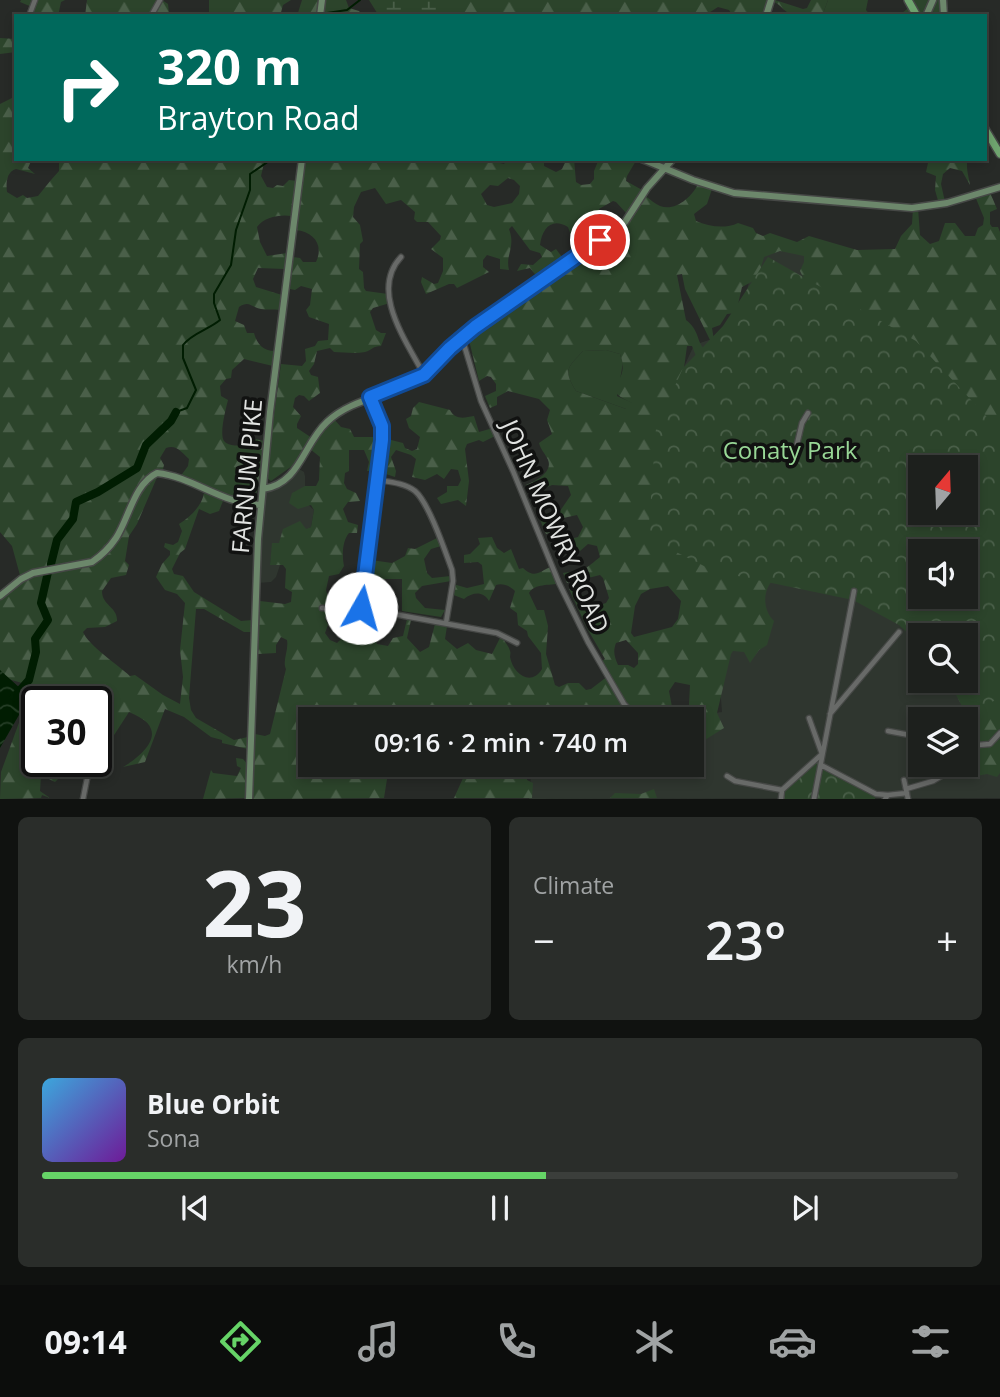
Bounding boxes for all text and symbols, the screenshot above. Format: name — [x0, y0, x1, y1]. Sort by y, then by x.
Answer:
text: 320 m — [157, 33, 302, 99]
icon: right — [42, 42, 133, 133]
text: Brayton Road — [157, 96, 360, 139]
pin — [570, 210, 630, 270]
icon: arrive — [581, 221, 619, 259]
street label: FARNUM PIKE — [223, 397, 269, 555]
street label: JOHN MOWRY ROAD — [493, 412, 618, 638]
park label: Conaty Park — [723, 433, 858, 466]
north arrow — [908, 455, 978, 525]
map controls — [908, 455, 978, 777]
button: sound — [908, 539, 978, 609]
position arrow — [324, 571, 398, 645]
button: search — [908, 623, 978, 693]
speed limit sign: 30 — [21, 686, 112, 777]
button: layers — [908, 707, 978, 777]
text: 09:16 · 2 min · 740 m — [374, 724, 628, 760]
text: 23 — [202, 840, 307, 964]
text: Climate — [533, 869, 614, 901]
text: 23° — [705, 904, 786, 975]
text: − — [533, 914, 555, 966]
text: + — [936, 914, 958, 966]
text: km/h — [227, 948, 282, 980]
text: Blue Orbit — [147, 1086, 280, 1122]
text: Sona — [147, 1122, 200, 1154]
icon: previous — [176, 1189, 214, 1227]
icon: pause — [481, 1189, 519, 1227]
icon: next — [786, 1189, 824, 1227]
icon: directions — [216, 1317, 265, 1366]
icon: music — [354, 1317, 403, 1366]
icon: phone — [492, 1317, 541, 1366]
icon: climate — [630, 1317, 679, 1366]
icon: car — [768, 1317, 817, 1366]
icon: filters — [906, 1317, 955, 1366]
text: 09:14 — [45, 1320, 127, 1363]

